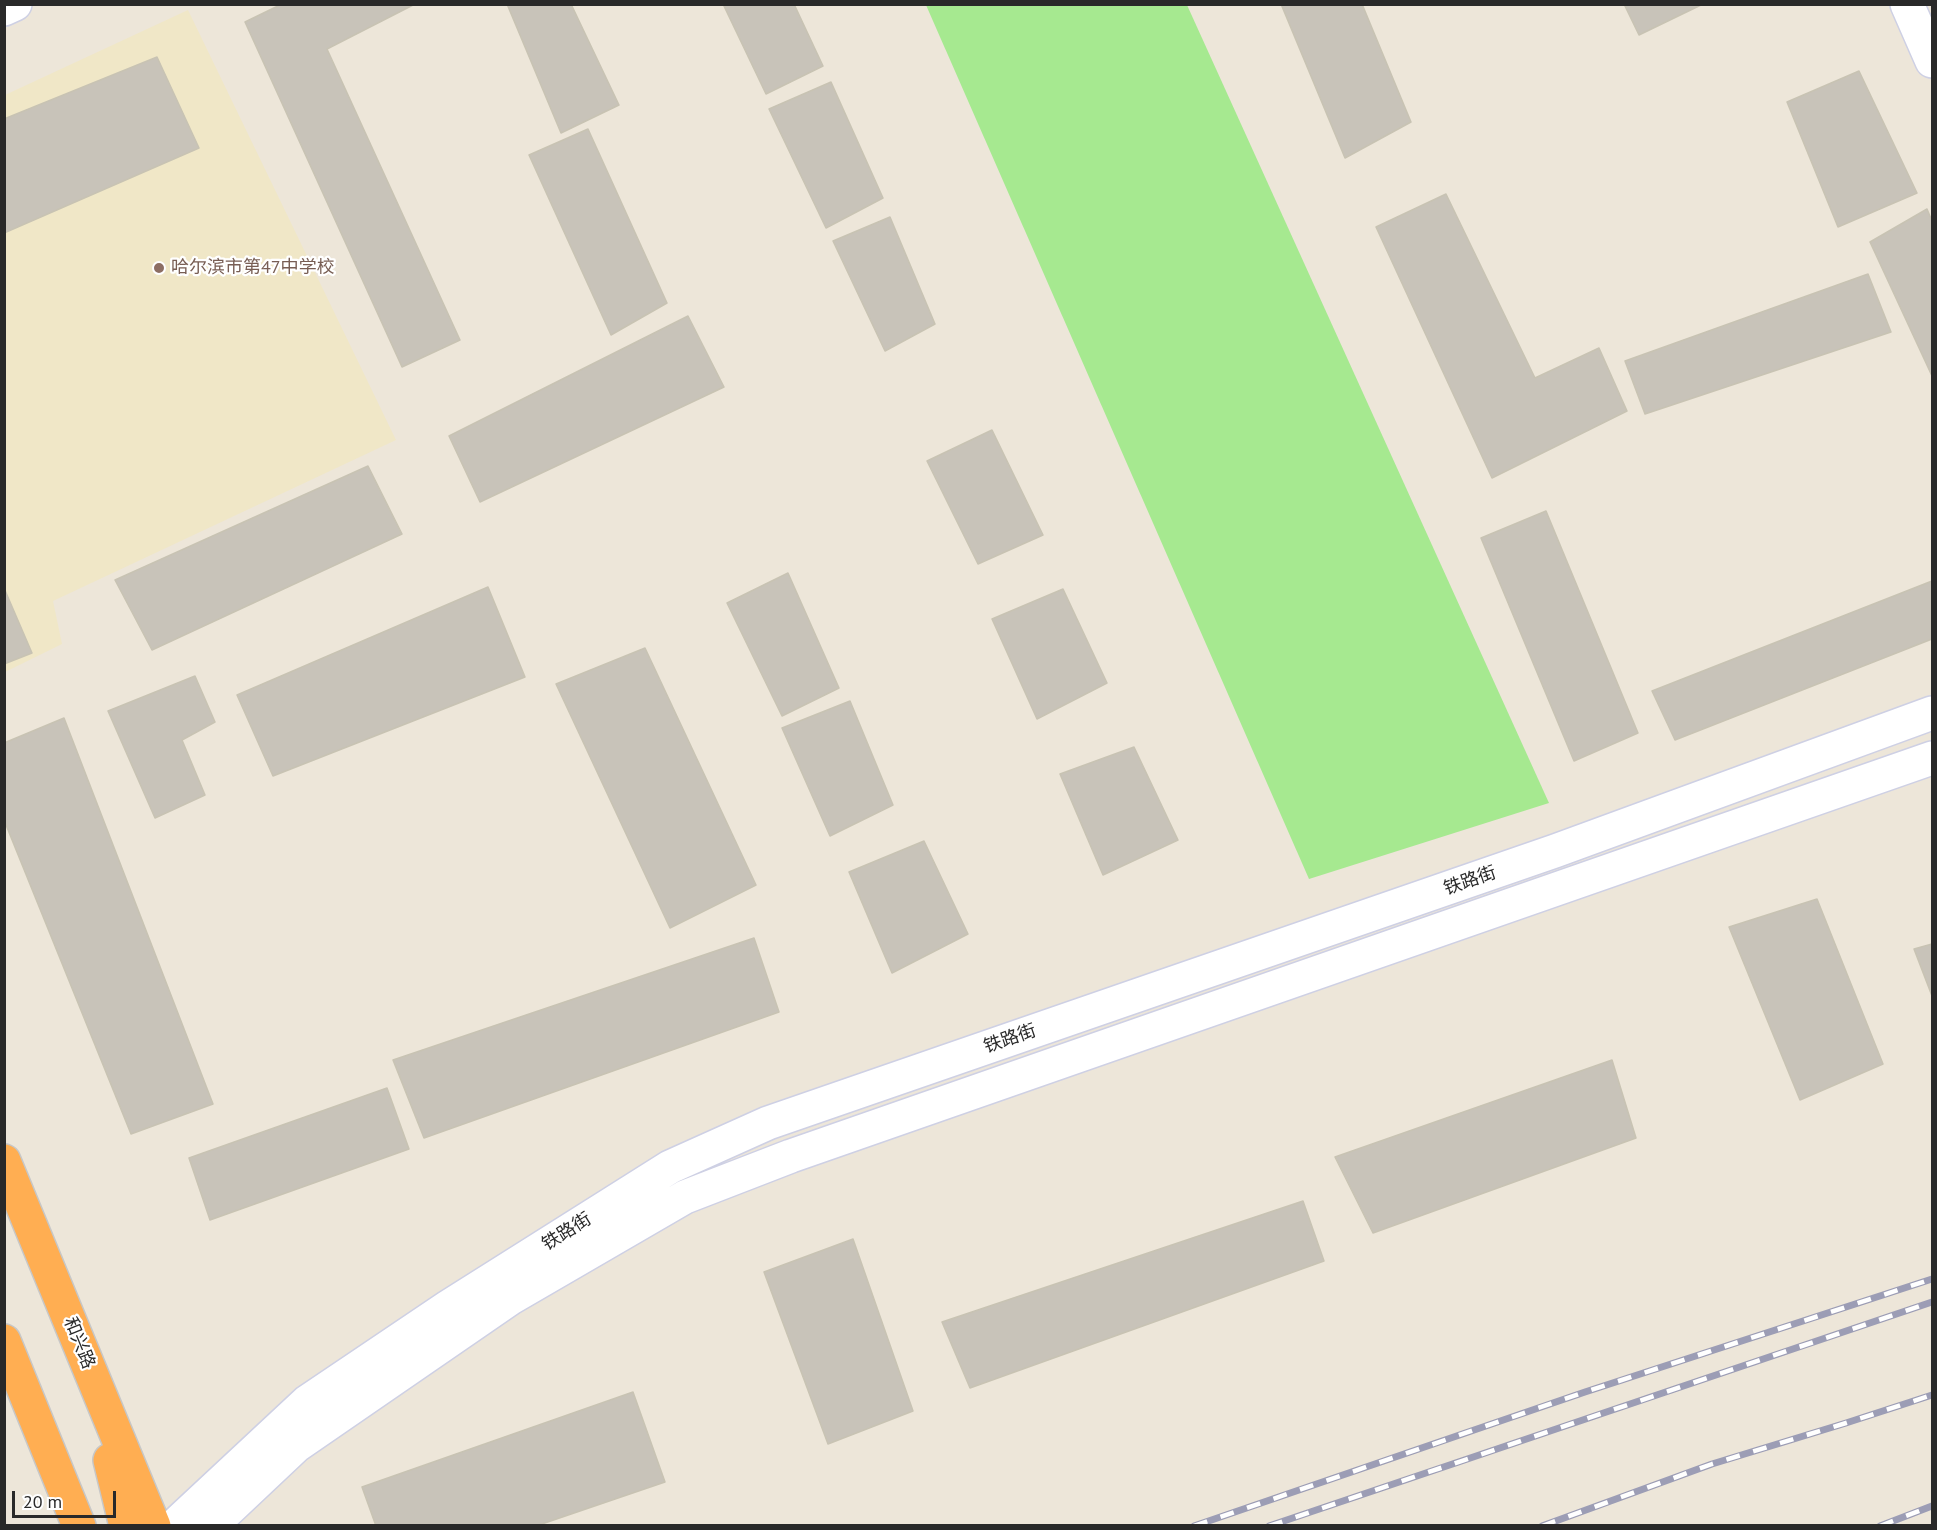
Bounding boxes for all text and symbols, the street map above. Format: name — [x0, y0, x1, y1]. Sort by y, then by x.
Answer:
place label: 哈尔滨市第47中学校 — [171, 257, 335, 279]
marker: 哈尔滨市第47中学校 — [152, 261, 166, 275]
street label: 铁路街 — [1441, 862, 1499, 900]
street label: 铁路街 — [981, 1020, 1039, 1058]
street label: 铁路街 — [538, 1209, 596, 1255]
street label: 和兴路 — [59, 1314, 99, 1372]
scale bar — [15, 1479, 118, 1517]
text: 20 m — [23, 1490, 62, 1513]

